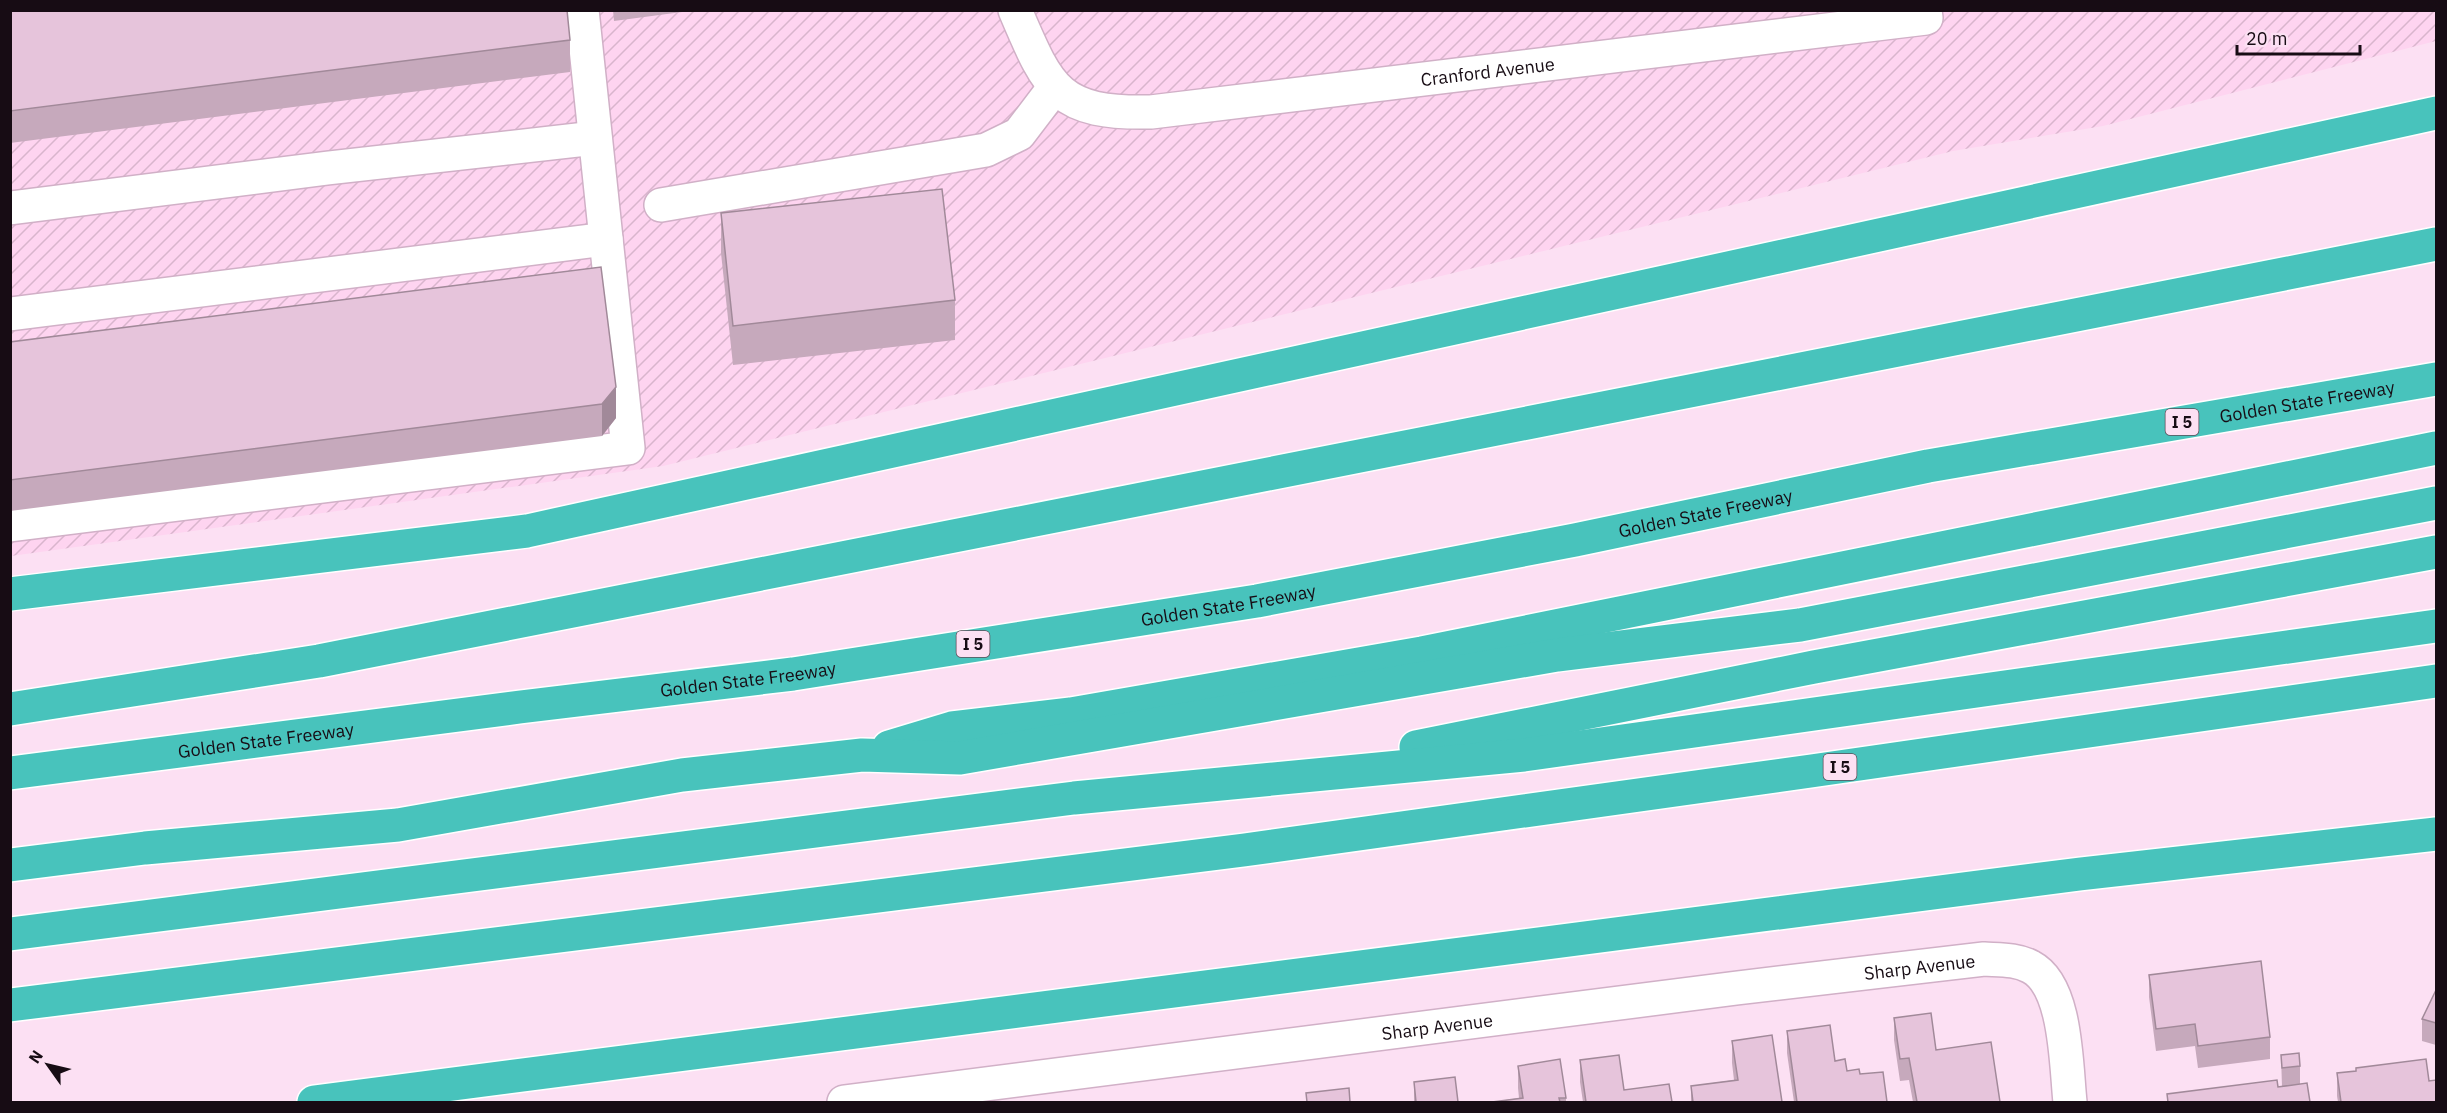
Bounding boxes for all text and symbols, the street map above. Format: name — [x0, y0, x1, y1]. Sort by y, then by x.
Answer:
scale bar — [2237, 18, 2360, 56]
text: 20 m — [2246, 27, 2288, 50]
street label: Cranford Avenue — [1419, 52, 1556, 91]
street label: Golden State Freeway — [2218, 375, 2396, 427]
road number: I 5 — [2166, 409, 2198, 435]
street label: Golden State Freeway — [1616, 483, 1795, 542]
street label: Golden State Freeway — [1139, 578, 1318, 631]
road number: I 5 — [956, 631, 990, 657]
street label: Golden State Freeway — [659, 656, 838, 701]
street label: Golden State Freeway — [176, 717, 355, 763]
road number: I 5 — [1824, 754, 1856, 780]
street label: Sharp Avenue — [1863, 949, 1976, 985]
street label: Sharp Avenue — [1380, 1008, 1494, 1045]
north arrow — [18, 1035, 78, 1095]
text: N — [24, 1046, 47, 1067]

